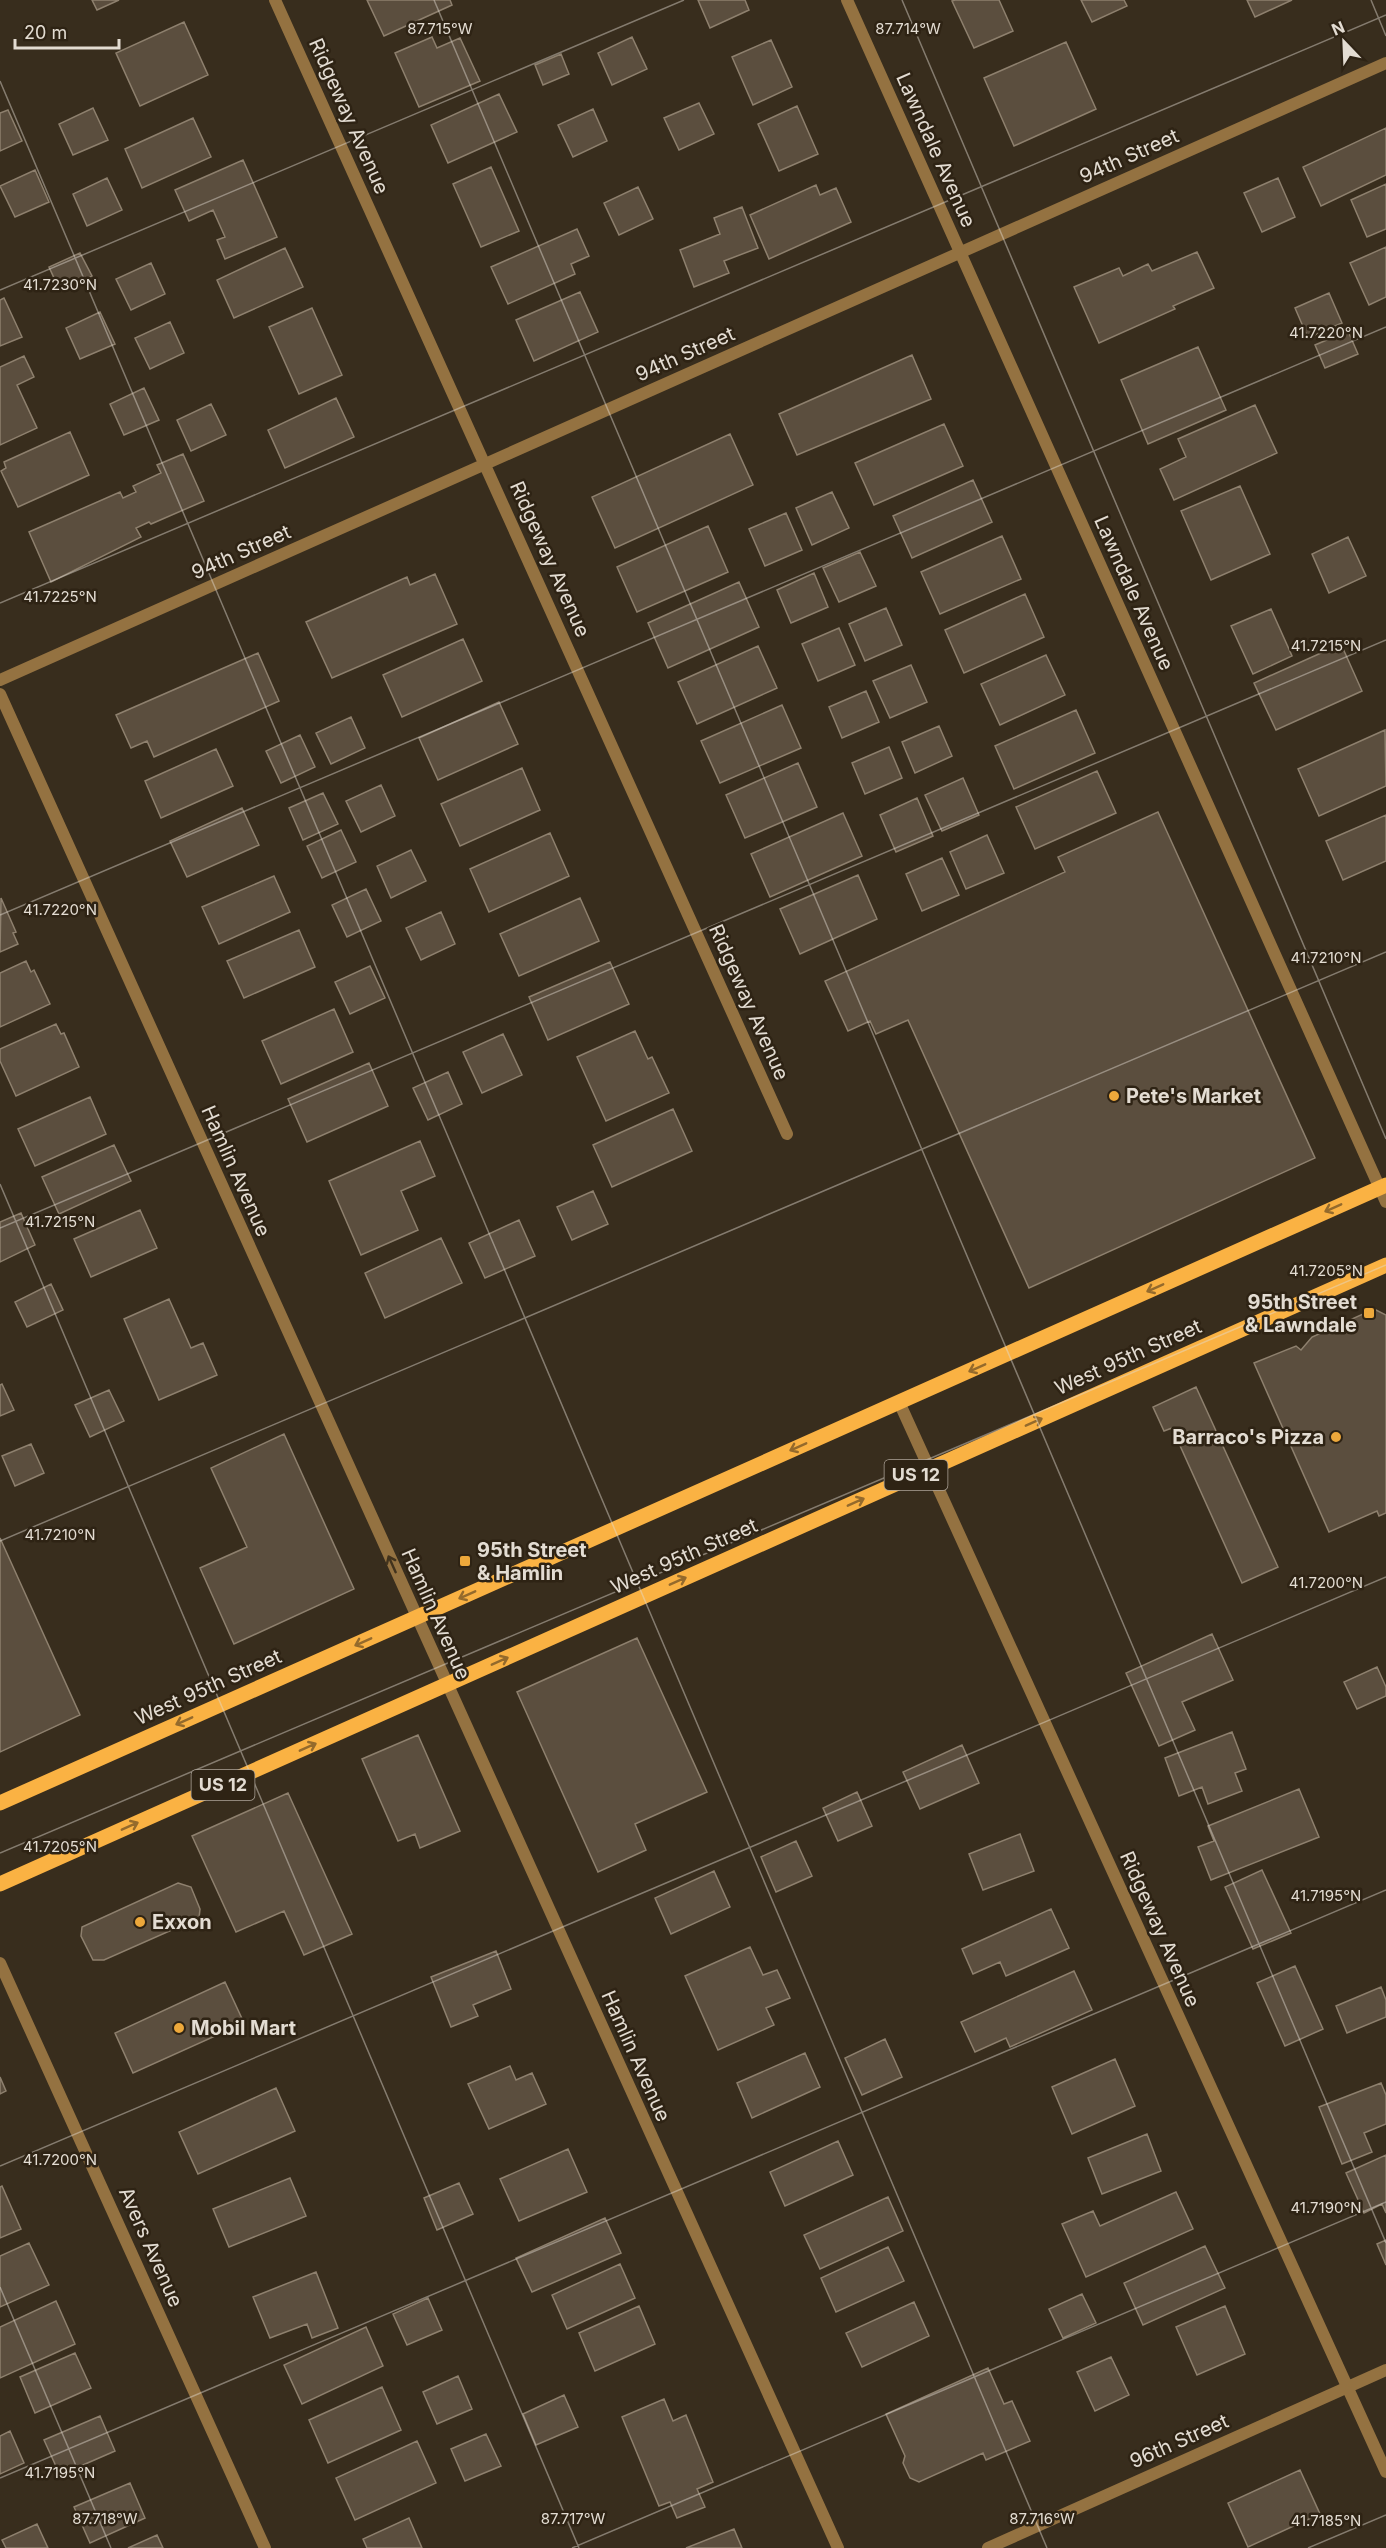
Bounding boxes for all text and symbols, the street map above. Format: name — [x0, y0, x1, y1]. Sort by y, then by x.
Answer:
scale bar — [15, 12, 118, 50]
north arrow — [1314, 12, 1374, 72]
text: N — [1329, 17, 1348, 40]
text: 87.715°W — [407, 19, 473, 38]
text: 87.714°W — [875, 19, 941, 38]
text: 20 m — [24, 22, 67, 43]
street label: Ridgeway Avenue — [304, 34, 394, 198]
street label: Lawndale Avenue — [891, 69, 981, 231]
street label: 94th Street — [1076, 123, 1183, 188]
text: 41.7230°N — [23, 275, 97, 294]
street label: 94th Street — [632, 321, 739, 386]
text: 41.7220°N — [1289, 323, 1363, 342]
street label: Ridgeway Avenue — [505, 477, 595, 641]
street label: Lawndale Avenue — [1089, 512, 1179, 674]
street label: 94th Street — [188, 519, 295, 584]
text: 41.7225°N — [23, 587, 97, 606]
text: 41.7215°N — [1291, 636, 1361, 655]
text: 41.7220°N — [23, 900, 97, 919]
street label: Ridgeway Avenue — [704, 920, 794, 1084]
text: 41.7210°N — [1291, 948, 1361, 967]
place label: Pete's Market — [1126, 1084, 1261, 1108]
marker: Pete's Market — [1107, 1089, 1121, 1103]
street label: Hamlin Avenue — [196, 1102, 276, 1240]
one-way arrow — [1324, 1203, 1342, 1215]
text: 41.7215°N — [25, 1212, 95, 1231]
text: 41.7205°N — [1289, 1261, 1363, 1280]
one-way arrow — [1146, 1283, 1164, 1294]
place label: 95th Street & Lawndale — [1245, 1290, 1357, 1337]
marker: 95th Street & Lawndale — [1362, 1306, 1376, 1320]
street label: West 95th Street — [1051, 1314, 1205, 1400]
one-way arrow — [968, 1362, 986, 1374]
one-way arrow — [1025, 1416, 1043, 1427]
place label: Barraco's Pizza — [1172, 1425, 1324, 1449]
marker: Barraco's Pizza — [1329, 1430, 1343, 1444]
one-way arrow — [790, 1442, 808, 1453]
road number: US 12 — [884, 1460, 948, 1490]
one-way arrow — [846, 1496, 864, 1507]
street label: West 95th Street — [607, 1513, 761, 1599]
text: 41.7210°N — [25, 1525, 95, 1544]
place label: 95th Street & Hamlin — [477, 1538, 587, 1585]
street label: Hamlin Avenue — [396, 1545, 476, 1683]
marker: 95th Street & Hamlin — [458, 1554, 472, 1568]
one-way arrow — [386, 1556, 397, 1574]
text: 41.7200°N — [1289, 1573, 1363, 1592]
one-way arrow — [668, 1575, 686, 1587]
one-way arrow — [458, 1590, 476, 1601]
one-way arrow — [354, 1636, 372, 1648]
street label: West 95th Street — [131, 1644, 285, 1730]
one-way arrow — [490, 1655, 508, 1666]
one-way arrow — [176, 1716, 194, 1727]
one-way arrow — [299, 1740, 317, 1752]
road number: US 12 — [192, 1770, 254, 1800]
one-way arrow — [121, 1820, 139, 1831]
text: 41.7205°N — [23, 1837, 97, 1856]
street label: Ridgeway Avenue — [1115, 1847, 1205, 2011]
text: 41.7195°N — [1291, 1886, 1361, 1905]
place label: Exxon — [152, 1910, 212, 1934]
marker: Exxon — [133, 1915, 147, 1929]
street label: Hamlin Avenue — [596, 1987, 676, 2125]
place label: Mobil Mart — [191, 2016, 296, 2040]
marker: Mobil Mart — [172, 2021, 186, 2035]
text: 41.7200°N — [23, 2150, 97, 2169]
street label: Avers Avenue — [114, 2183, 188, 2311]
text: 41.7190°N — [1290, 2198, 1362, 2217]
street label: 96th Street — [1126, 2408, 1232, 2473]
text: 41.7195°N — [25, 2463, 95, 2482]
text: 87.718°W — [72, 2509, 138, 2528]
text: 87.717°W — [541, 2509, 606, 2528]
text: 87.716°W — [1009, 2509, 1075, 2528]
text: 41.7185°N — [1291, 2511, 1361, 2530]

